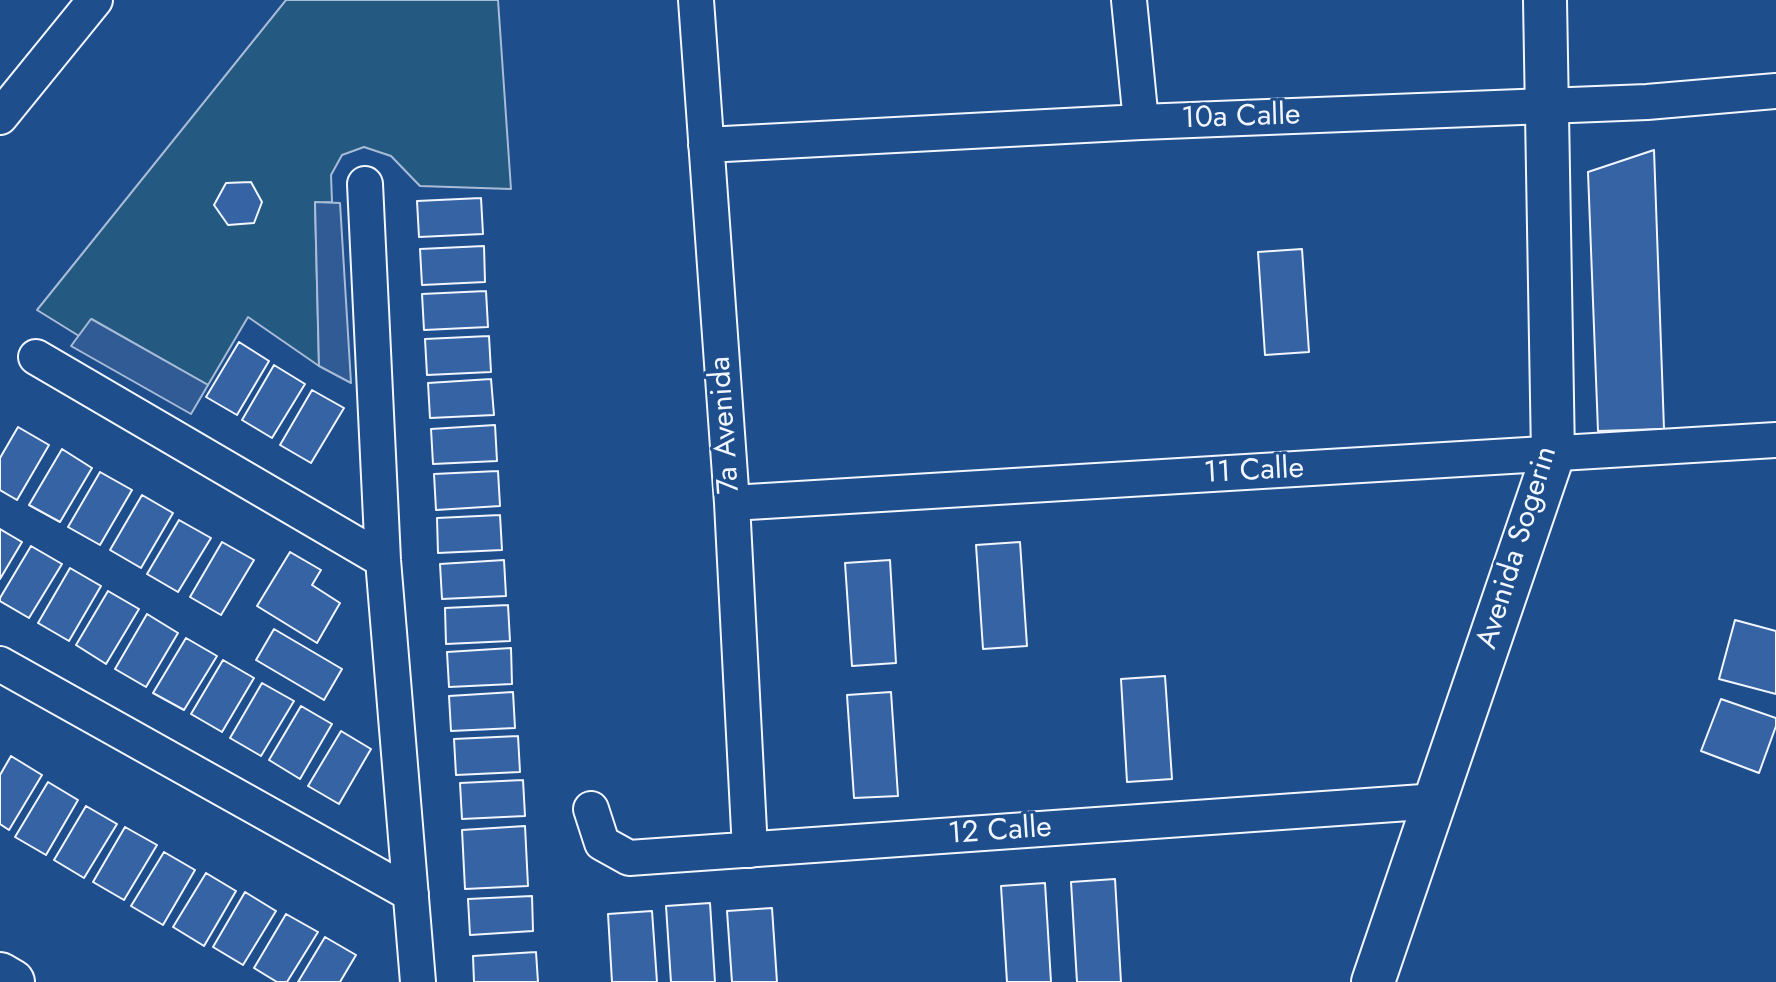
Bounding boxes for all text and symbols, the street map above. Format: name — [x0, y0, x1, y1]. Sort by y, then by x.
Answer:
street label: 10a Calle — [1181, 98, 1301, 138]
street label: 7a Avenida — [703, 355, 749, 495]
street label: Avenida Sogerin — [1470, 442, 1566, 654]
street label: 11 Calle — [1203, 451, 1305, 493]
street label: 12 Calle — [947, 810, 1053, 854]

